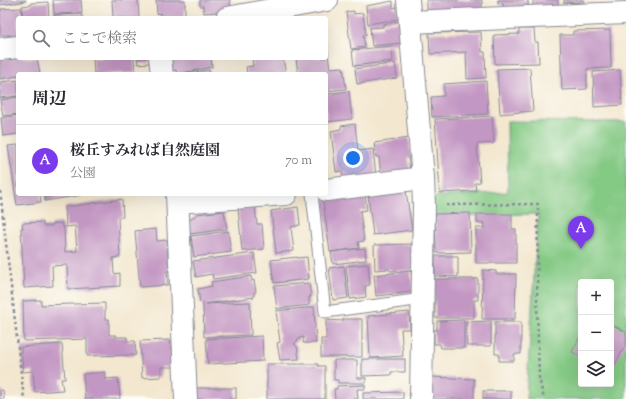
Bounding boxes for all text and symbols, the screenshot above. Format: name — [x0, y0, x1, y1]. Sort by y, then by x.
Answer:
search box — [16, 16, 328, 60]
icon: search — [30, 27, 52, 49]
text: ここで検索 — [62, 29, 137, 50]
text: 周辺 — [32, 88, 66, 112]
text: 桜丘すみれば自然庭園 — [70, 141, 220, 162]
your location — [343, 148, 363, 168]
text: A — [40, 152, 50, 170]
text: 70 m — [285, 152, 312, 170]
text: 公園 — [70, 165, 96, 183]
pin: A — [568, 216, 594, 249]
map controls — [578, 279, 614, 387]
button: + — [578, 279, 614, 315]
button: − — [578, 315, 614, 351]
button: layers — [578, 351, 614, 387]

